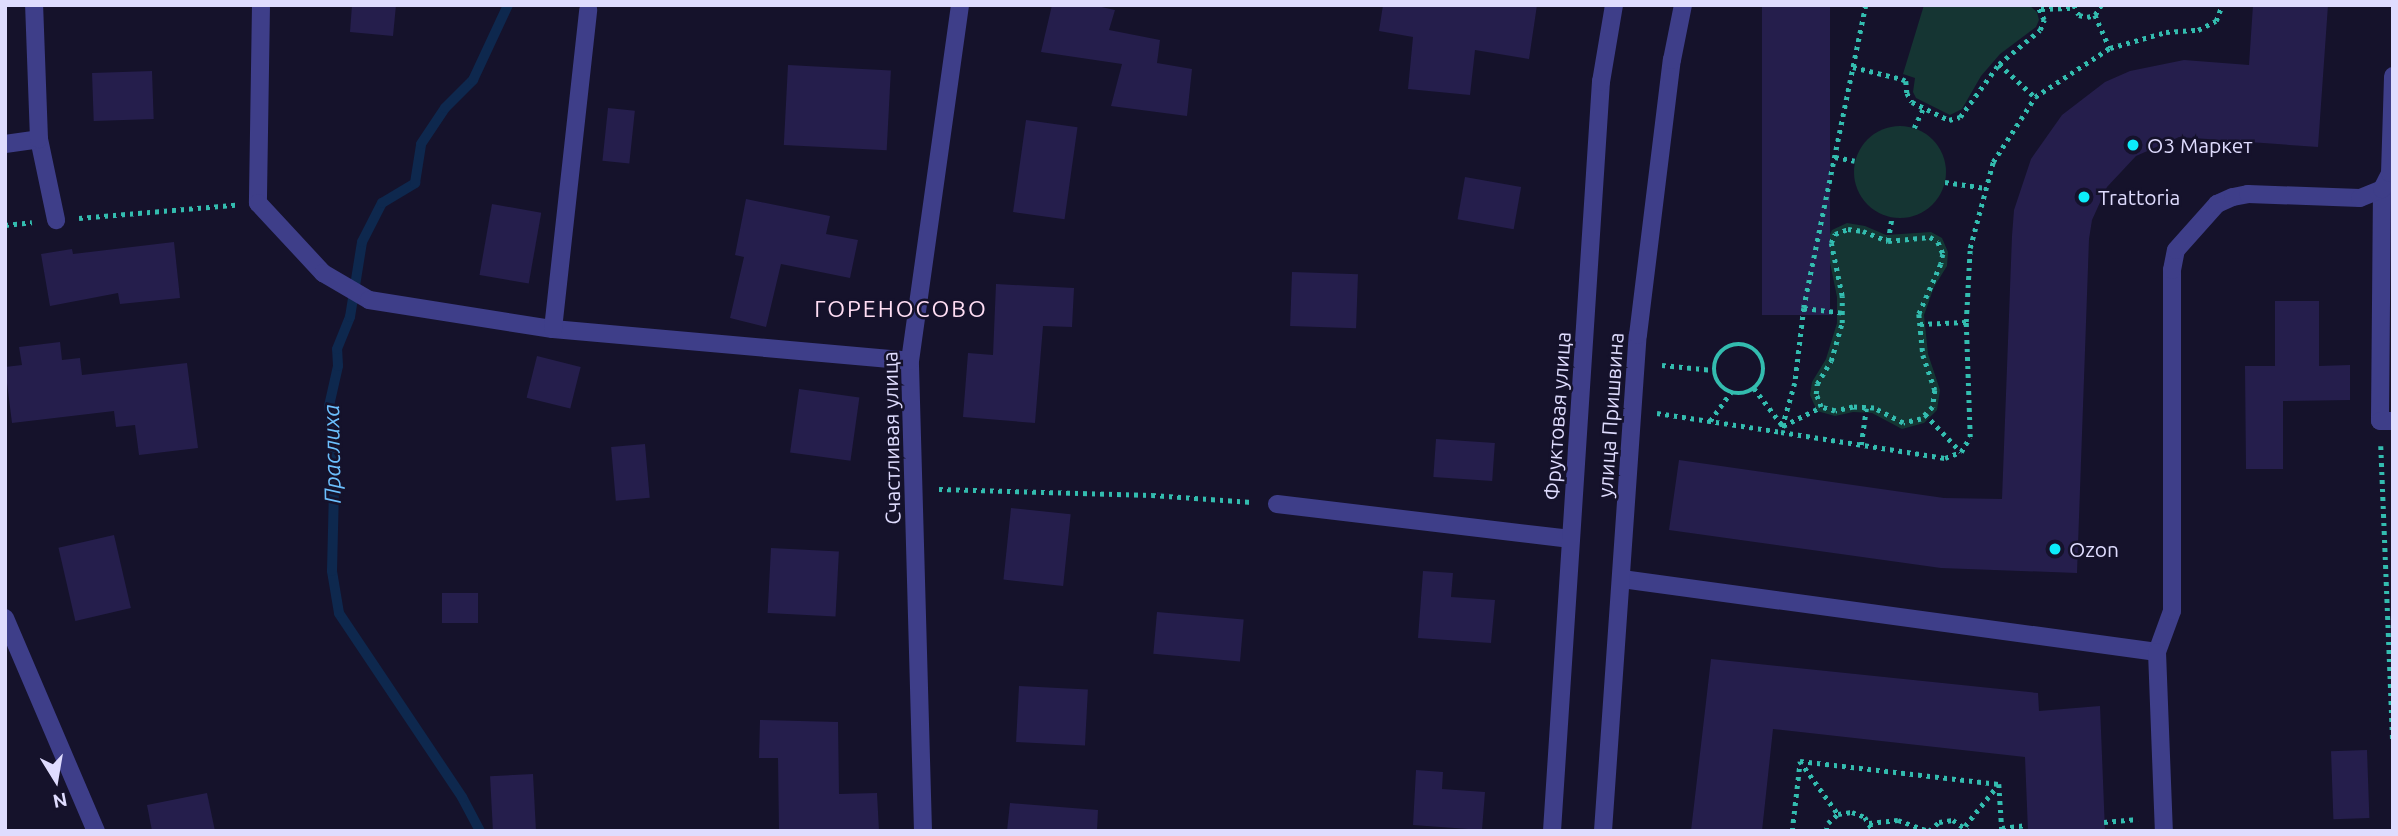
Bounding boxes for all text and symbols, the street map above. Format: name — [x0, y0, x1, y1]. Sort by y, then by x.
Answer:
place label: О3 Маркет — [2147, 132, 2253, 158]
marker: О3 Маркет — [2125, 137, 2141, 153]
place label: Trattoria — [2098, 184, 2180, 210]
marker: Trattoria — [2076, 189, 2092, 205]
district label: ГОРЕНОСОВО — [815, 295, 987, 323]
street label: Фруктовая улица — [1539, 331, 1575, 501]
street label: улица Пришвина — [1592, 332, 1628, 498]
street label: Счастливая улица — [877, 351, 905, 525]
water label: Праслиха — [317, 404, 347, 504]
place label: Ozon — [2069, 536, 2119, 562]
marker: Ozon — [2047, 541, 2063, 557]
north arrow — [21, 745, 91, 815]
text: N — [51, 788, 69, 813]

